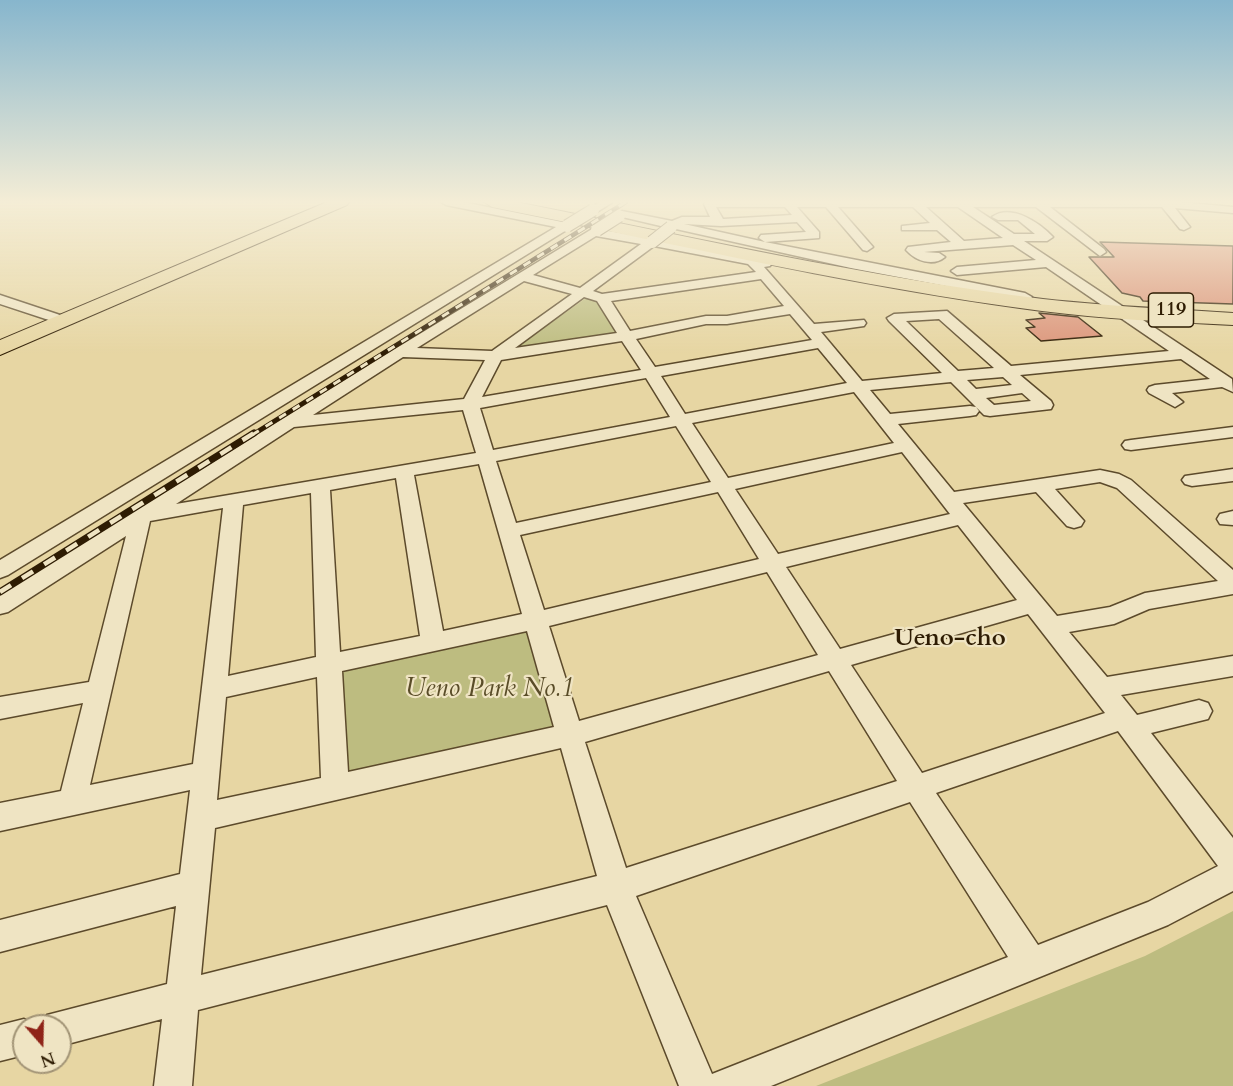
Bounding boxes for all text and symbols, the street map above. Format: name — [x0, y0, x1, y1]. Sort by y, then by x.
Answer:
road number: 119 — [1148, 293, 1194, 327]
district label: Ueno-cho — [894, 625, 1006, 653]
park label: Ueno Park No.1 — [405, 674, 573, 706]
north arrow — [12, 1014, 72, 1074]
text: N — [37, 1046, 58, 1072]

